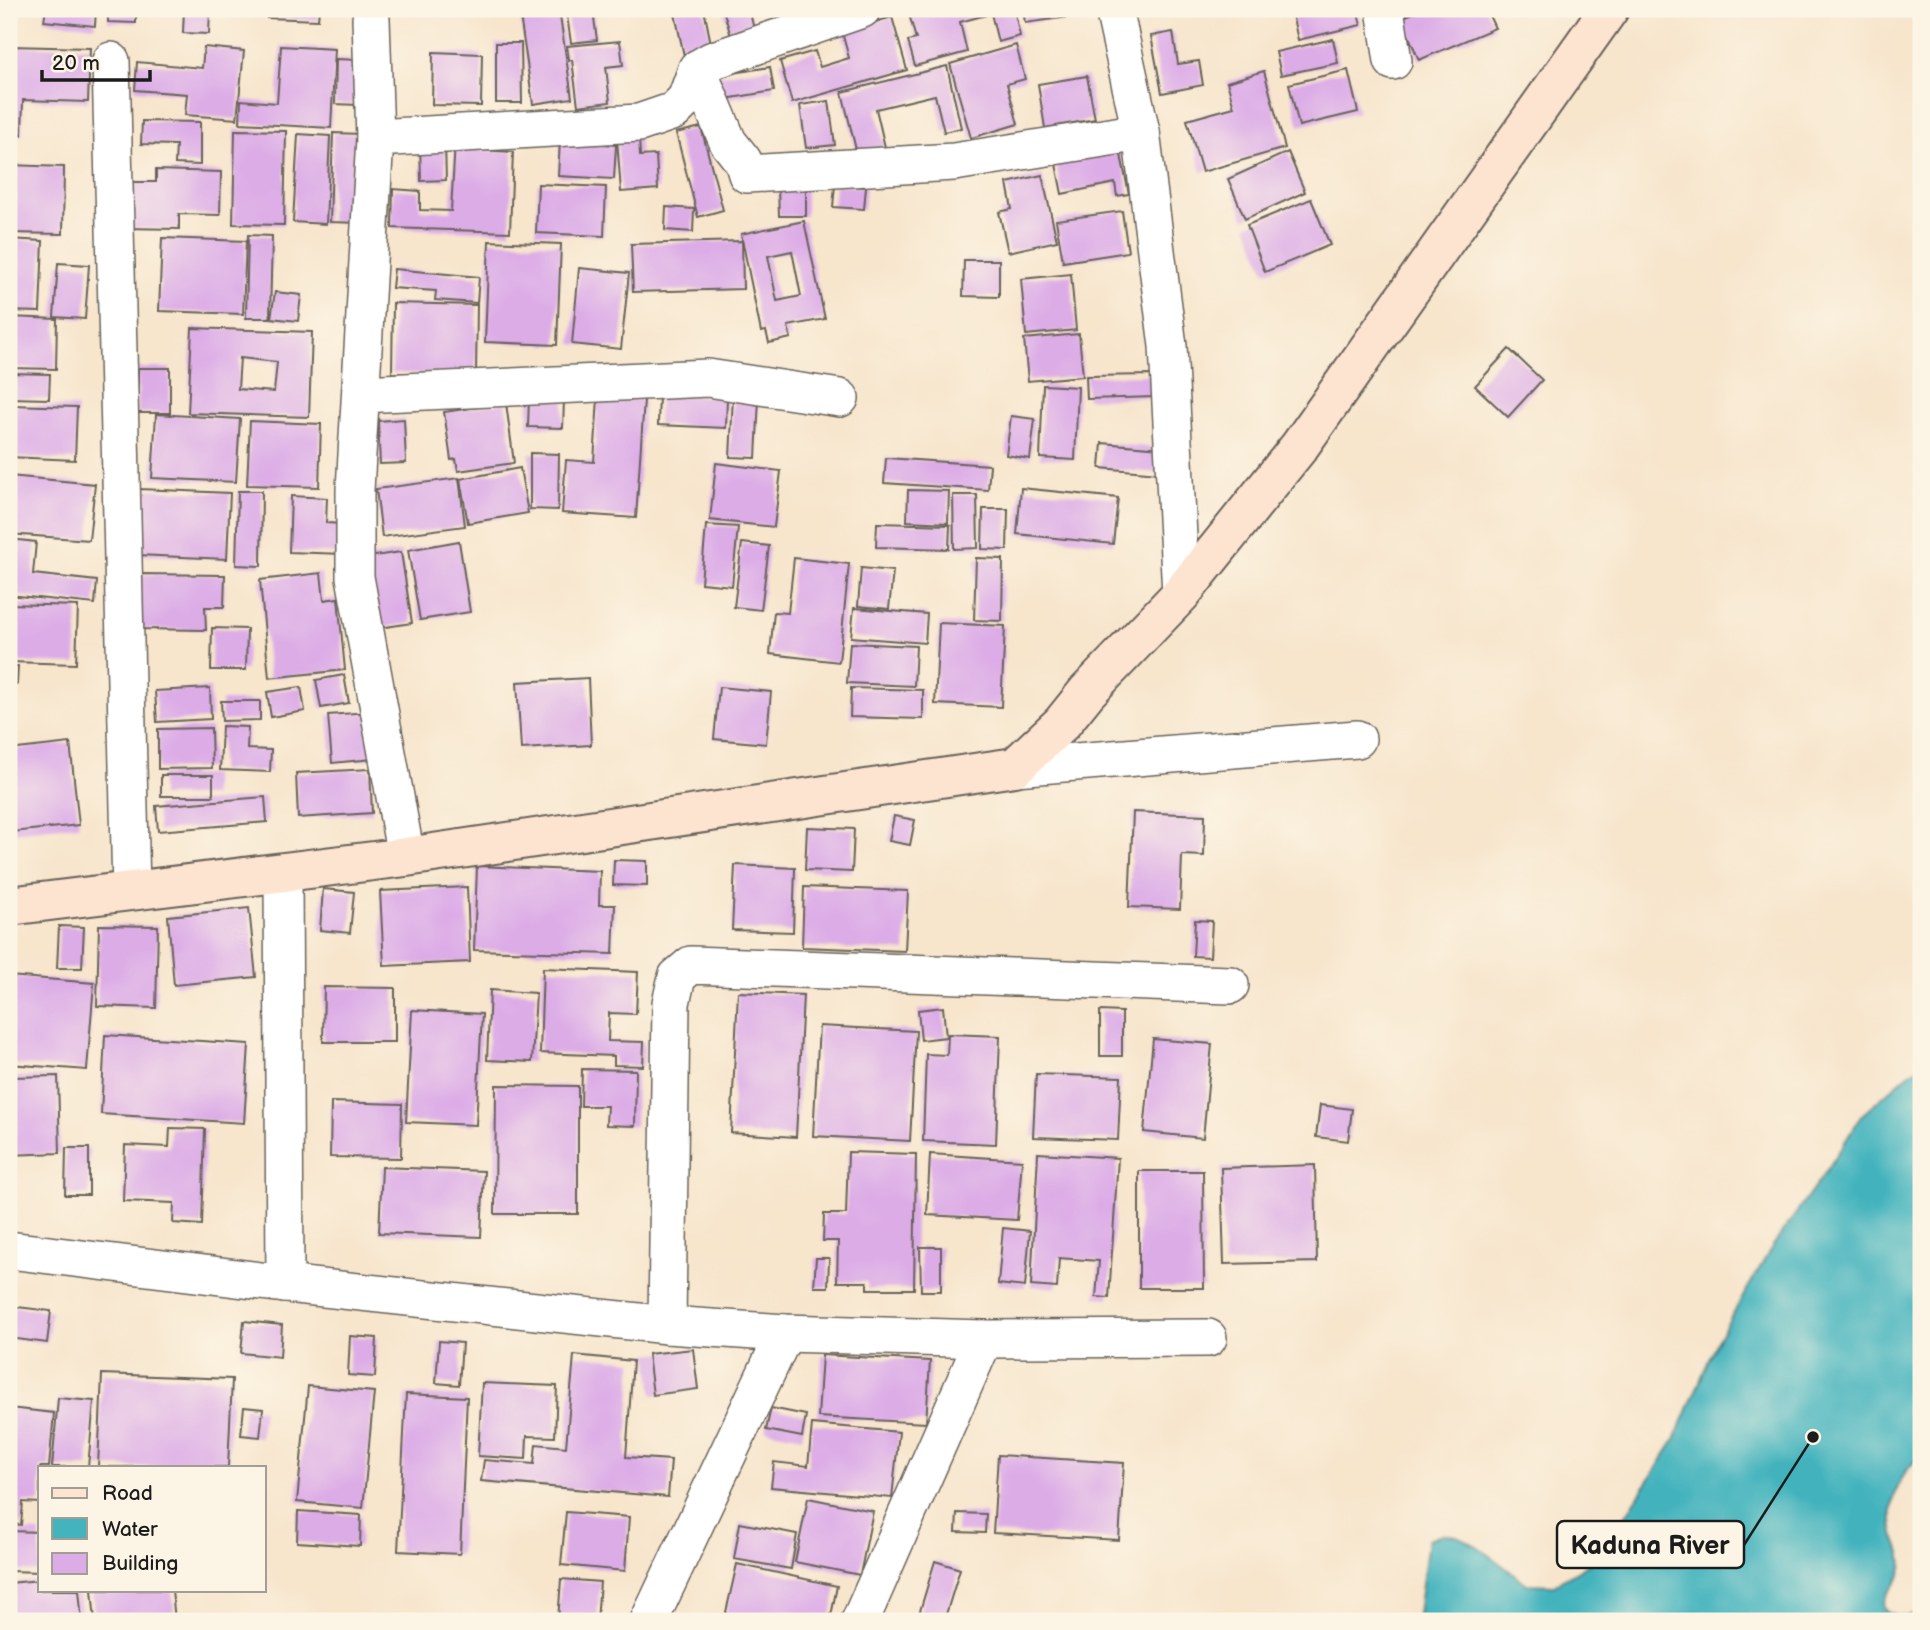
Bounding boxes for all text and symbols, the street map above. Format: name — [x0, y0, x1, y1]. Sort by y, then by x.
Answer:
scale bar — [42, 38, 150, 82]
text: 20 m — [52, 51, 100, 76]
legend — [38, 1466, 266, 1592]
text: Road — [102, 1481, 153, 1506]
text: Water — [102, 1517, 158, 1542]
callout: Kaduna River — [1557, 1521, 1744, 1568]
text: Kaduna River — [1570, 1531, 1730, 1562]
text: Building — [102, 1551, 178, 1576]

